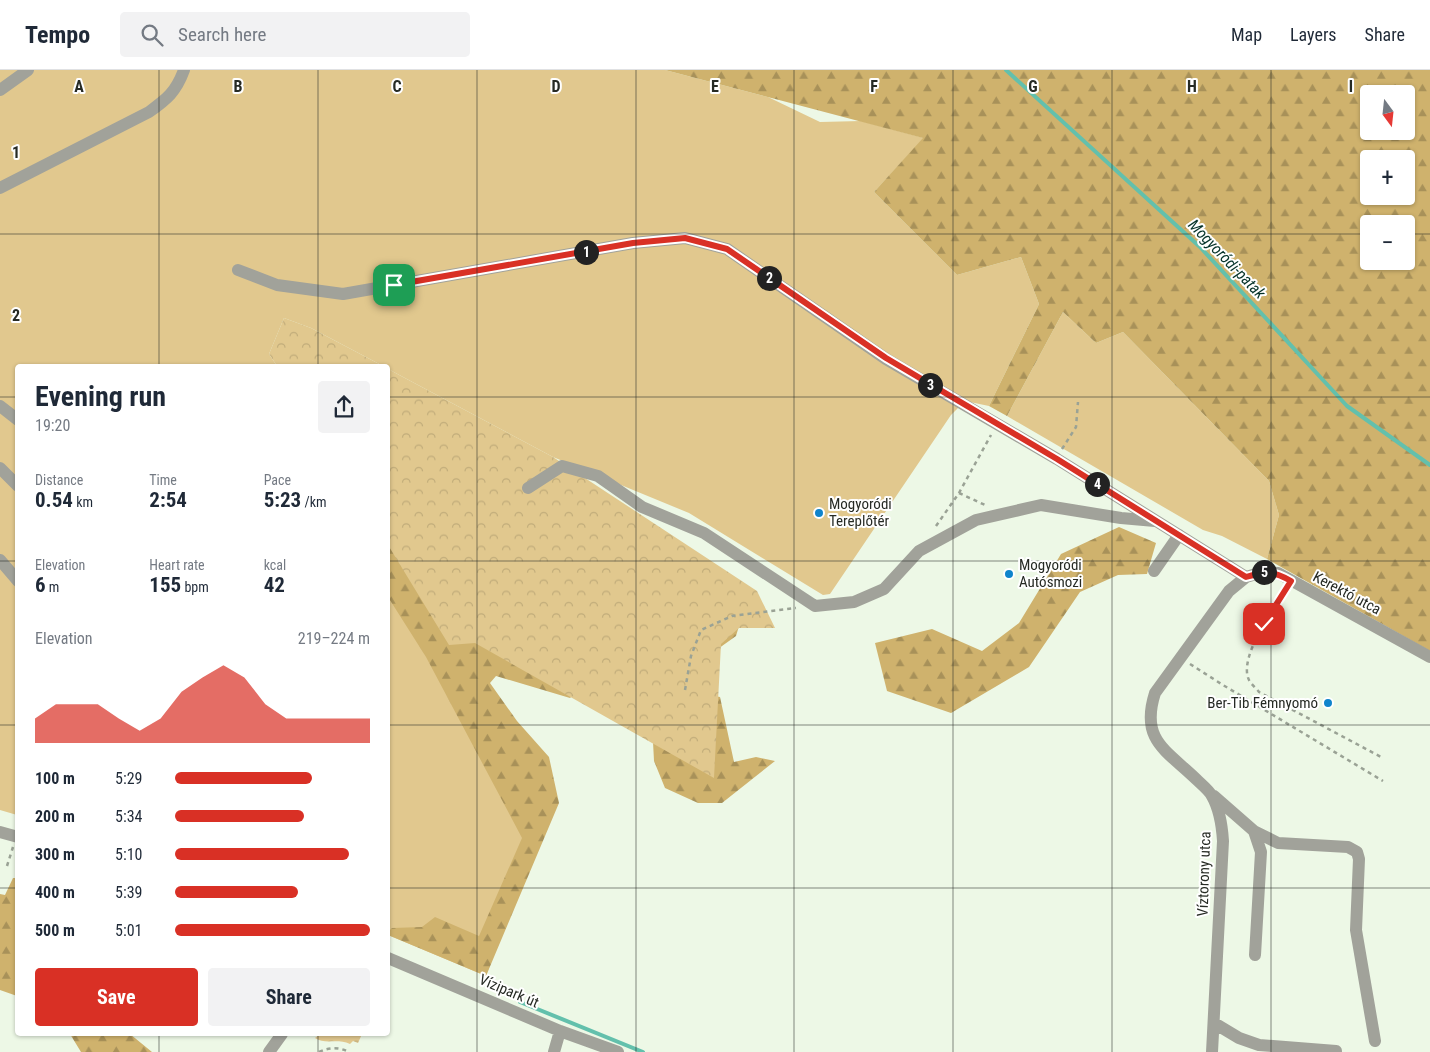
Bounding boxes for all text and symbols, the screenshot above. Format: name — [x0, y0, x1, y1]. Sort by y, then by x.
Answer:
search box — [120, 12, 470, 57]
text: Tempo — [25, 21, 90, 49]
icon: search — [138, 21, 166, 49]
text: Search here — [178, 23, 266, 46]
text: Map — [1231, 24, 1262, 45]
text: Layers — [1290, 24, 1337, 45]
text: Share — [1365, 24, 1405, 45]
text: A — [74, 77, 84, 96]
text: B — [234, 77, 243, 96]
text: C — [392, 77, 402, 96]
text: D — [551, 77, 561, 96]
text: E — [711, 77, 719, 96]
text: F — [870, 77, 878, 96]
text: G — [1028, 77, 1038, 96]
text: H — [1187, 77, 1197, 96]
text: I — [1349, 77, 1353, 96]
north arrow — [1360, 85, 1415, 140]
map controls — [1360, 85, 1415, 270]
text: 1 — [12, 143, 20, 162]
button: + — [1360, 150, 1415, 205]
water label: Mogyoródi-patak — [1184, 215, 1270, 303]
button: − — [1360, 215, 1415, 270]
pin: 1 — [574, 240, 598, 264]
text: 1 — [583, 244, 590, 260]
pin — [373, 264, 415, 306]
pin: 2 — [756, 266, 782, 290]
text: 2 — [766, 270, 773, 286]
icon: arrive — [380, 271, 408, 299]
text: 2 — [12, 306, 20, 325]
pin: 3 — [918, 372, 942, 398]
text: 3 — [927, 377, 934, 393]
text: Evening run — [35, 380, 166, 413]
button: share — [318, 381, 370, 433]
text: 19:20 — [35, 416, 70, 435]
text: Distance — [35, 472, 83, 488]
text: Time — [149, 472, 177, 488]
text: Pace — [264, 472, 291, 488]
pin: 4 — [1084, 472, 1110, 496]
text: 4 — [1094, 476, 1101, 492]
text: 0.54 — [35, 488, 73, 512]
text: 2:54 — [149, 488, 187, 512]
text: 5:23 — [264, 488, 301, 512]
text: km — [73, 494, 93, 510]
text: /km — [301, 494, 327, 510]
place label: Mogyoródi Tereplőtér — [829, 495, 892, 530]
marker: Mogyoródi Tereplőtér — [813, 507, 825, 519]
place label: Mogyoródi Autósmozi — [1019, 556, 1082, 591]
text: Elevation — [35, 557, 85, 573]
text: Heart rate — [149, 557, 205, 573]
text: kcal — [264, 557, 286, 573]
pin: 5 — [1252, 560, 1276, 584]
text: 5 — [1261, 564, 1268, 580]
marker: Mogyoródi Autósmozi — [1003, 568, 1015, 580]
street label: Kerektó utca — [1310, 568, 1384, 618]
text: 6 — [35, 573, 46, 597]
text: 155 — [149, 573, 181, 597]
text: 42 — [264, 573, 285, 597]
text: m — [46, 579, 59, 595]
text: bpm — [181, 579, 209, 595]
pin — [1243, 603, 1285, 645]
icon: check — [1250, 610, 1278, 638]
text: Elevation — [35, 629, 93, 648]
text: 219–224 m — [298, 629, 370, 648]
place label: Ber-Tib Fémnyomó — [1207, 694, 1318, 712]
marker: Ber-Tib Fémnyomó — [1322, 697, 1334, 709]
text: 100 m — [35, 769, 75, 788]
text: 5:29 — [115, 769, 142, 788]
text: 200 m — [35, 807, 75, 826]
text: 5:34 — [115, 807, 142, 826]
street label: Víztorony utca — [1194, 831, 1214, 917]
text: 300 m — [35, 845, 75, 864]
text: 5:10 — [115, 845, 142, 864]
text: 400 m — [35, 883, 75, 902]
text: 5:39 — [115, 883, 142, 902]
text: 500 m — [35, 921, 75, 940]
text: 5:01 — [115, 921, 142, 940]
button: Save — [35, 968, 198, 1026]
button: Share — [208, 968, 370, 1026]
street label: Vízipark út — [476, 970, 542, 1012]

